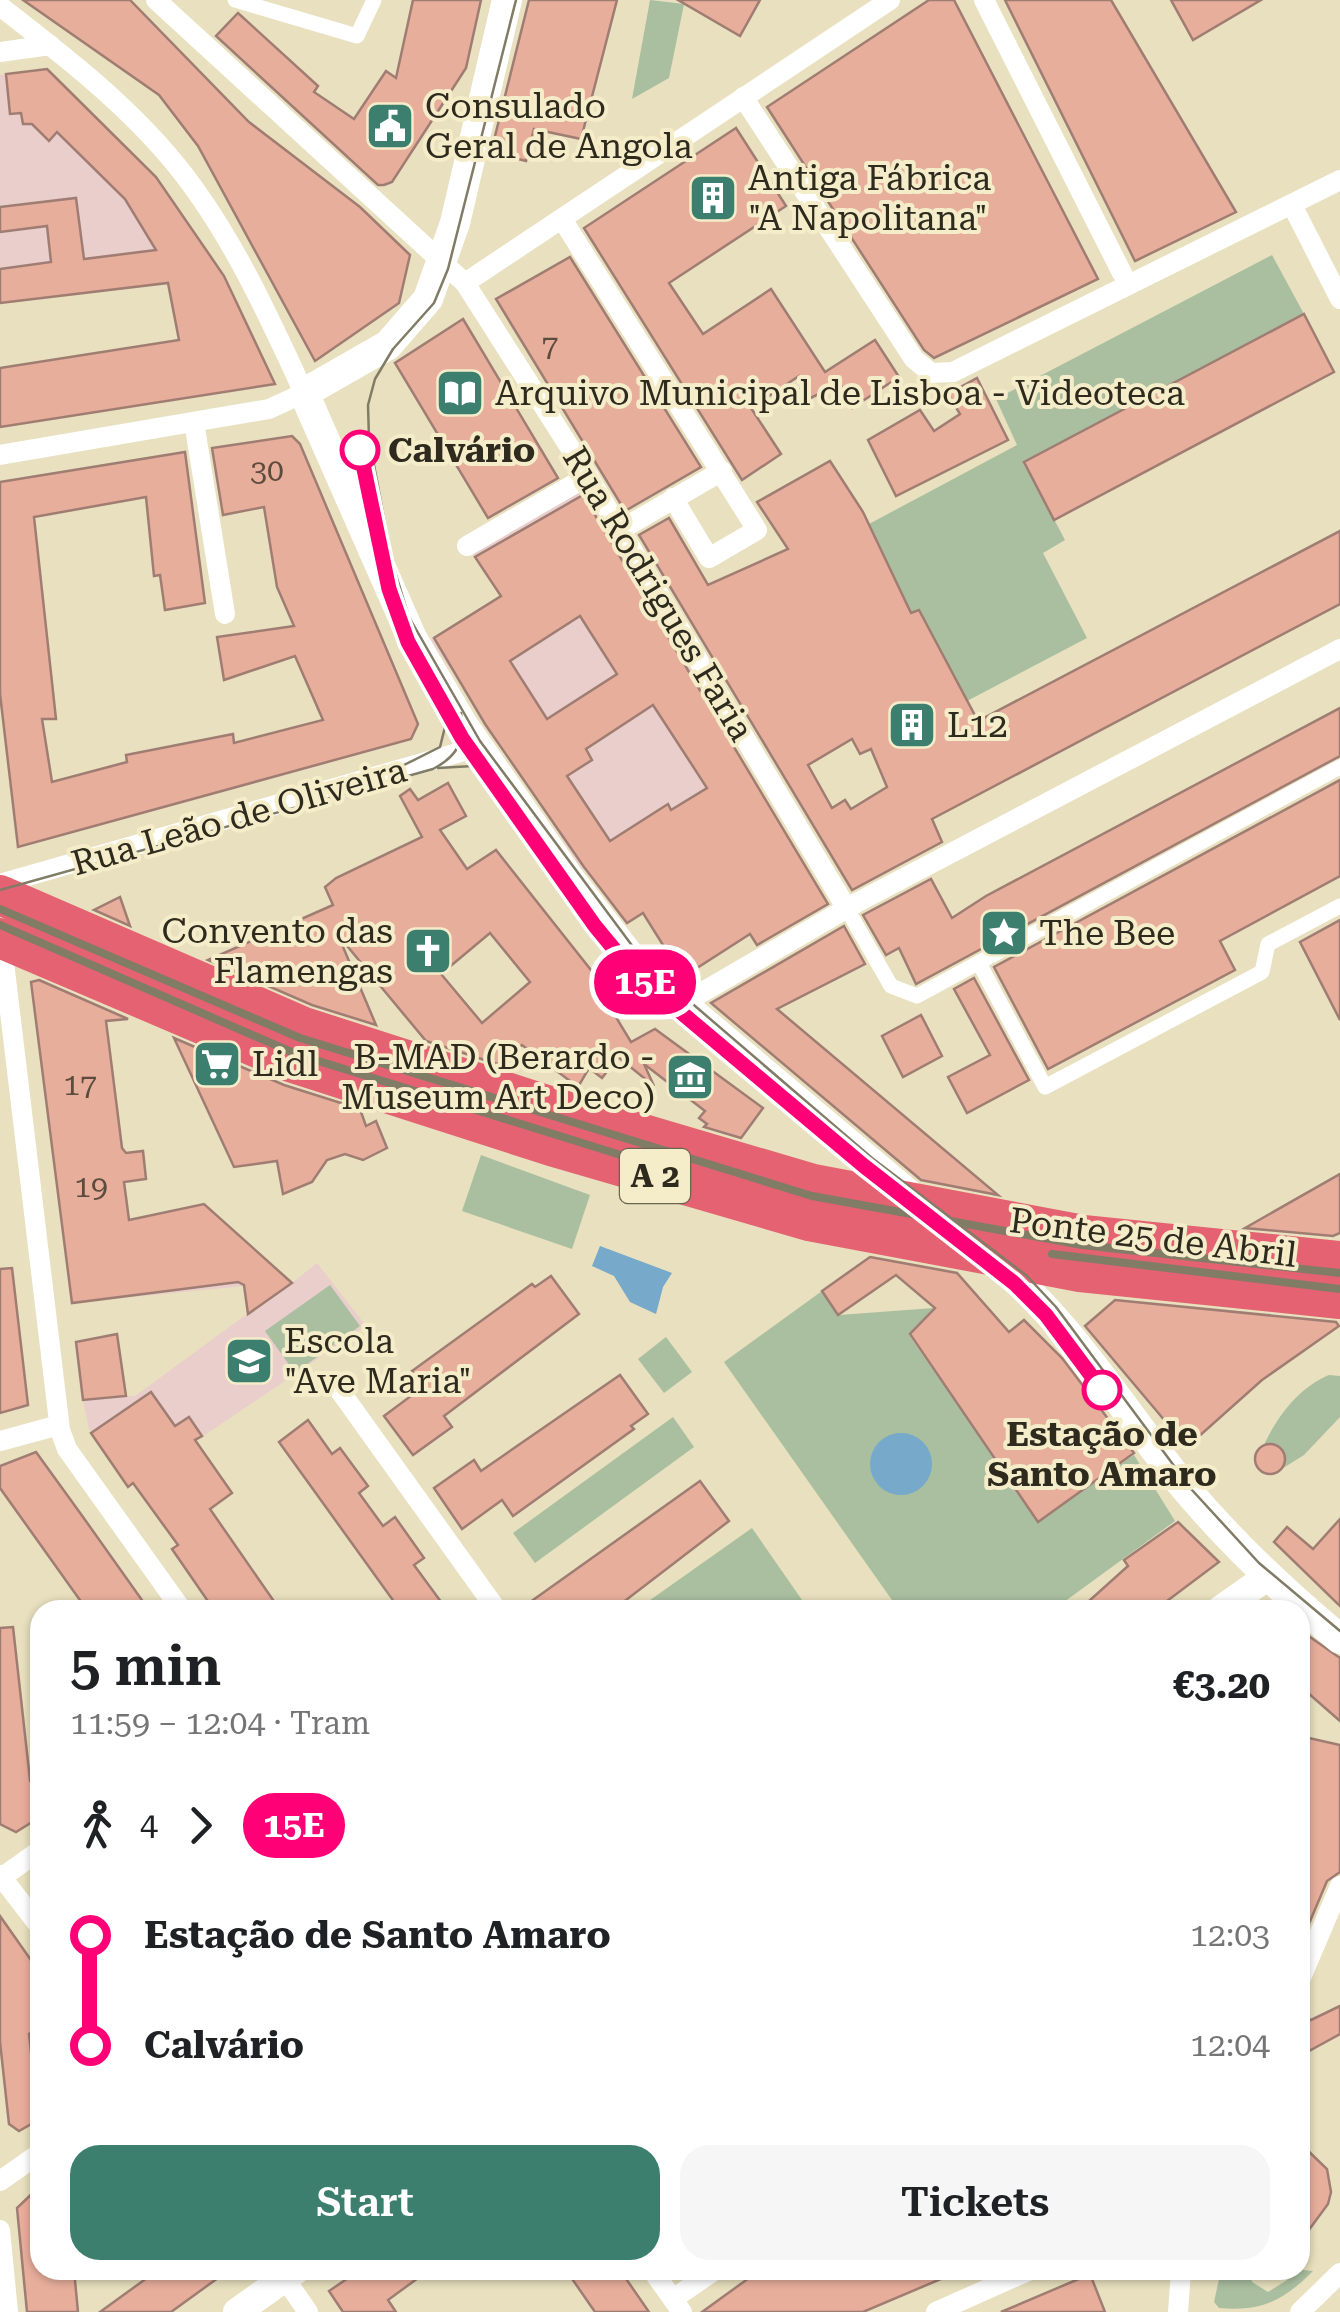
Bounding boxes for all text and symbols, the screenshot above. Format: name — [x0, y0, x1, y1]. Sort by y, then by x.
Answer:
place label: Consulado Geral de Angola — [425, 86, 693, 167]
public building icon: Consulado Geral de Angola — [364, 100, 416, 152]
place label: Antiga Fábrica "A Napolitana" — [748, 158, 991, 239]
building icon: Antiga Fábrica "A Napolitana" — [687, 172, 739, 224]
house number: 7 — [542, 328, 558, 363]
library icon: Arquivo Municipal de Lisboa - Videoteca — [434, 367, 486, 419]
place label: Arquivo Municipal de Lisboa - Videoteca — [495, 373, 1185, 414]
place label: Calvário — [388, 430, 535, 471]
marker: Calvário — [341, 431, 379, 469]
street label: Rua Rodrigues Faria — [554, 440, 762, 748]
house number: 30 — [250, 453, 284, 488]
building icon: L12 — [886, 699, 938, 751]
place label: L12 — [947, 705, 1008, 746]
street label: Rua Leão de Oliveira — [67, 750, 411, 884]
place icon: The Bee — [978, 907, 1030, 959]
place label: Convento das Flamengas — [162, 911, 393, 992]
place label: The Bee — [1039, 913, 1175, 954]
church icon: Convento das Flamengas — [402, 925, 454, 977]
line badge: 15E — [588, 950, 702, 1014]
text: 15E — [614, 962, 676, 1003]
place label: B-MAD (Berardo - Museum Art Deco) — [341, 1037, 655, 1118]
supermarket icon: Lidl — [191, 1038, 243, 1090]
place label: Lidl — [252, 1044, 318, 1085]
museum icon: B-MAD (Berardo - Museum Art Deco) — [664, 1051, 716, 1103]
house number: 17 — [63, 1067, 97, 1102]
road number: A 2 — [620, 1149, 690, 1203]
house number: 19 — [74, 1169, 108, 1204]
street label: Ponte 25 de Abril — [1007, 1200, 1299, 1276]
place label: Escola "Ave Maria" — [284, 1321, 472, 1402]
school or university icon: Escola "Ave Maria" — [223, 1335, 275, 1387]
marker: Estação de Santo Amaro — [1083, 1371, 1121, 1409]
place label: Estação de Santo Amaro — [987, 1414, 1217, 1495]
text: 5 min — [70, 1634, 221, 1698]
text: €3.20 — [1173, 1663, 1270, 1707]
text: 11:59 – 12:04 · Tram — [70, 1704, 370, 1742]
icon: walk — [70, 1798, 125, 1853]
icon: forward — [173, 1798, 228, 1853]
text: 15E — [263, 1805, 325, 1846]
text: 4 — [140, 1806, 158, 1844]
text: Estação de Santo Amaro — [144, 1913, 611, 1957]
text: 12:03 — [1190, 1916, 1270, 1954]
text: Calvário — [144, 2023, 304, 2067]
text: 12:04 — [1190, 2026, 1270, 2064]
button: Start — [70, 2145, 660, 2260]
button: Tickets — [680, 2145, 1270, 2260]

